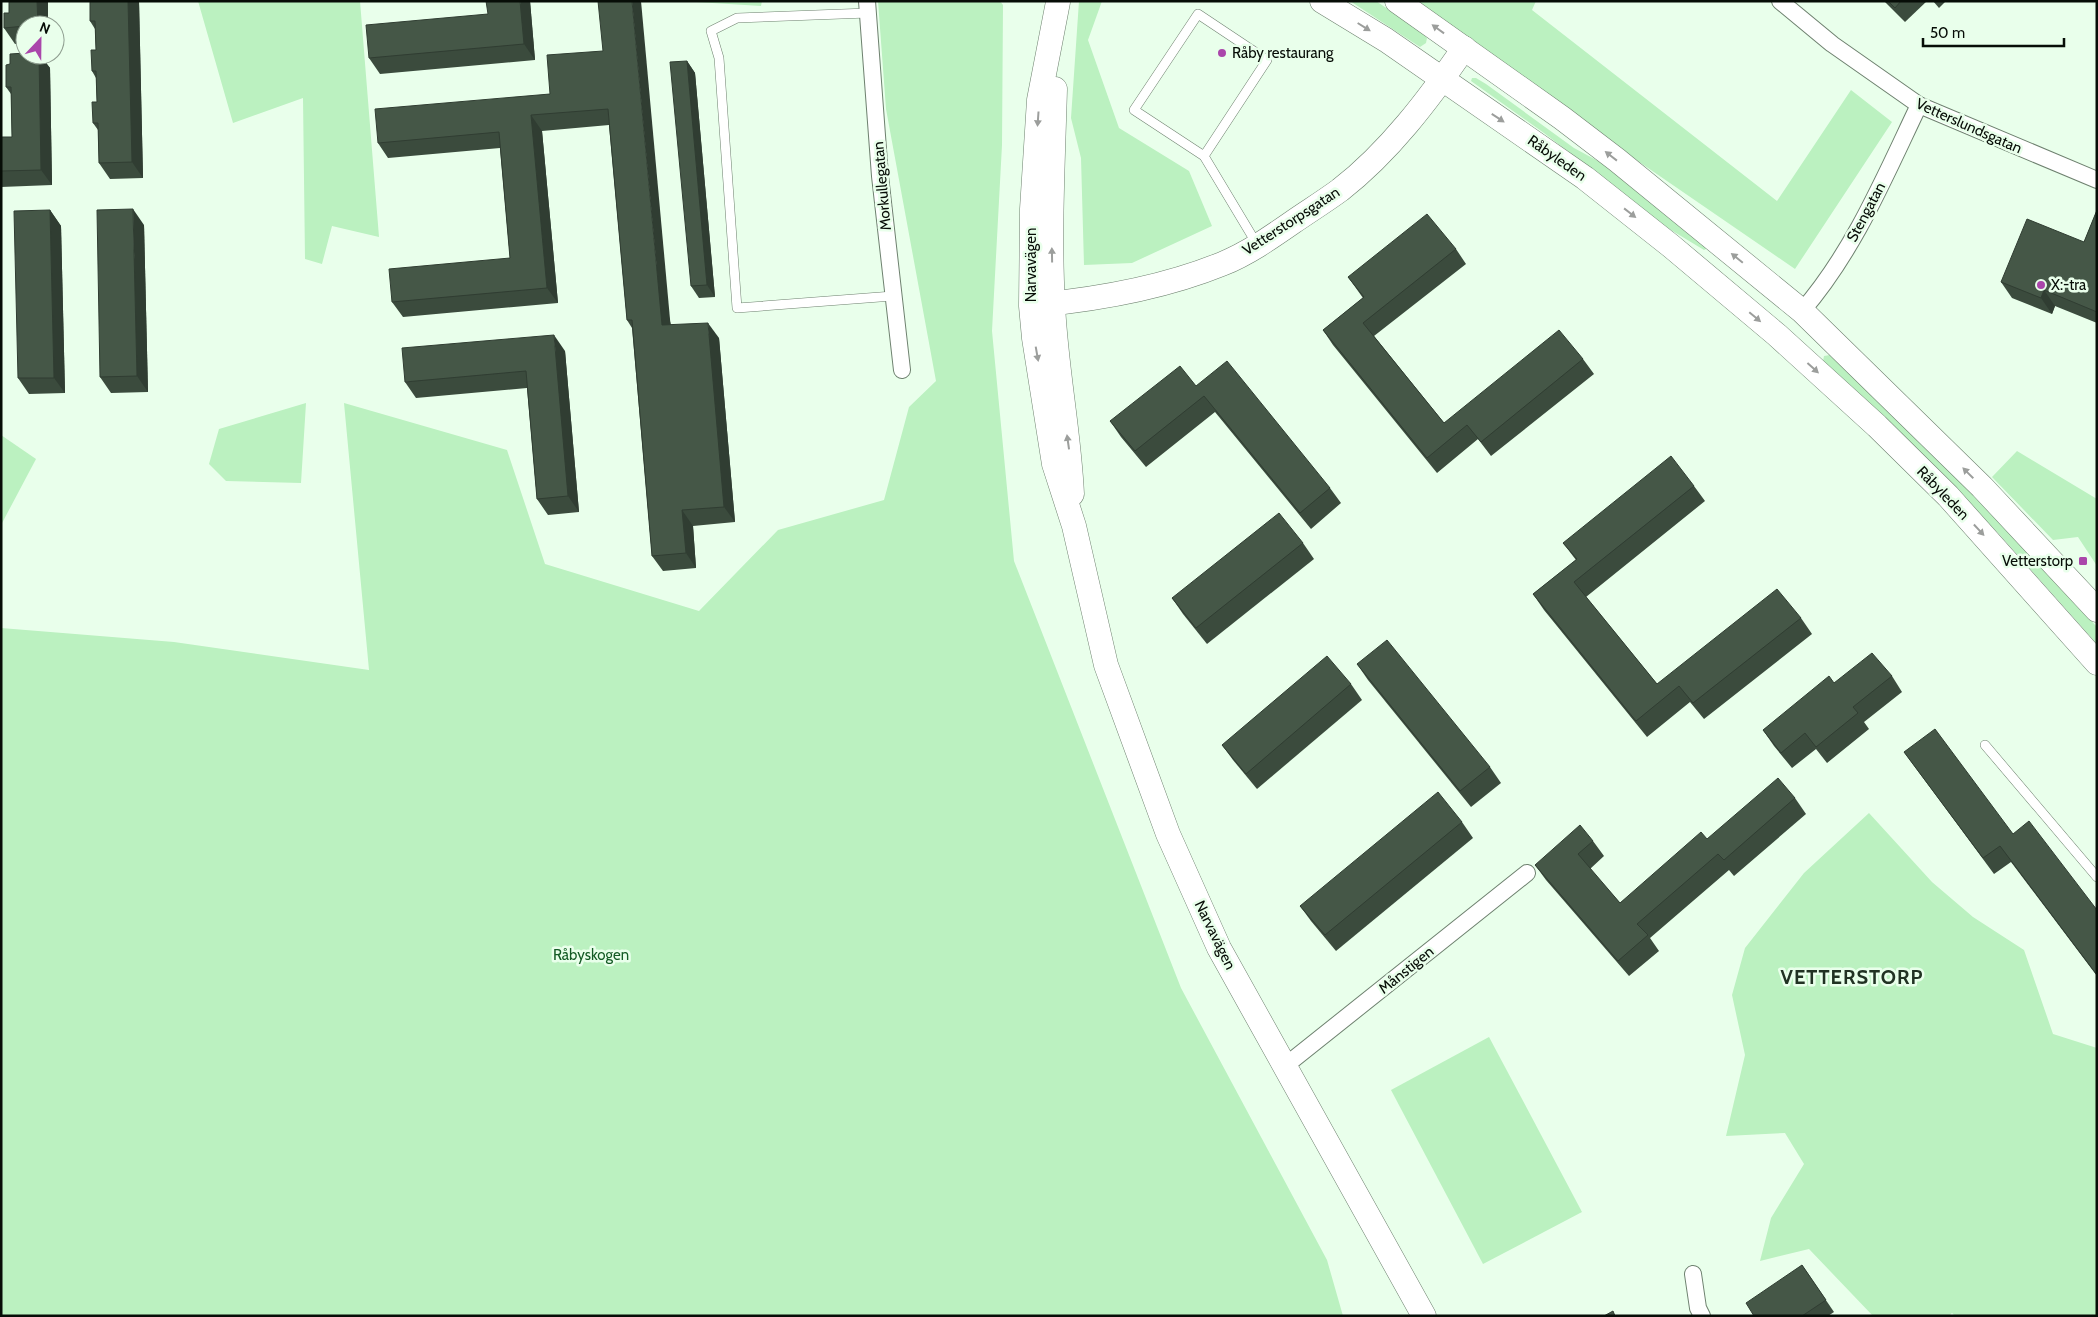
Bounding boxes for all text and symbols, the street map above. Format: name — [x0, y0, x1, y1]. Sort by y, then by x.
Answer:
north arrow — [15, 15, 65, 65]
scale bar — [1923, 15, 2064, 47]
text: N — [37, 18, 53, 38]
one-way arrow — [1357, 22, 1370, 31]
one-way arrow — [1431, 24, 1445, 34]
text: 50 m — [1930, 24, 1965, 42]
place label: Råby restaurang — [1232, 44, 1334, 62]
marker: Råby restaurang — [1216, 47, 1228, 59]
street label: Vetterslundsgatan — [1913, 95, 2025, 157]
one-way arrow — [1033, 111, 1041, 127]
one-way arrow — [1492, 113, 1505, 123]
street label: Råbyleden — [1524, 131, 1590, 185]
street label: Morkullegatan — [869, 141, 895, 231]
one-way arrow — [1604, 151, 1618, 161]
street label: Stengatan — [1843, 179, 1889, 245]
street label: Vetterstorpsgatan — [1239, 183, 1343, 259]
one-way arrow — [1623, 208, 1636, 219]
street label: Narvavägen — [1022, 228, 1040, 302]
one-way arrow — [1048, 247, 1056, 263]
one-way arrow — [1731, 253, 1744, 264]
place label: X:-tra — [2051, 276, 2087, 294]
marker: X:-tra — [2035, 279, 2047, 291]
one-way arrow — [1749, 311, 1761, 322]
one-way arrow — [1033, 347, 1041, 363]
one-way arrow — [1806, 362, 1818, 374]
one-way arrow — [1064, 434, 1072, 450]
street label: Råbyleden — [1913, 462, 1973, 524]
one-way arrow — [1962, 467, 1974, 479]
one-way arrow — [1973, 524, 1985, 536]
place label: Vetterstorp — [2002, 552, 2073, 570]
marker: Vetterstorp — [2077, 555, 2089, 567]
street label: Narvavägen — [1191, 898, 1239, 972]
street label: Månstigen — [1375, 942, 1437, 998]
park label: Råbyskogen — [553, 946, 629, 964]
district label: VETTERSTORP — [1781, 965, 1923, 989]

